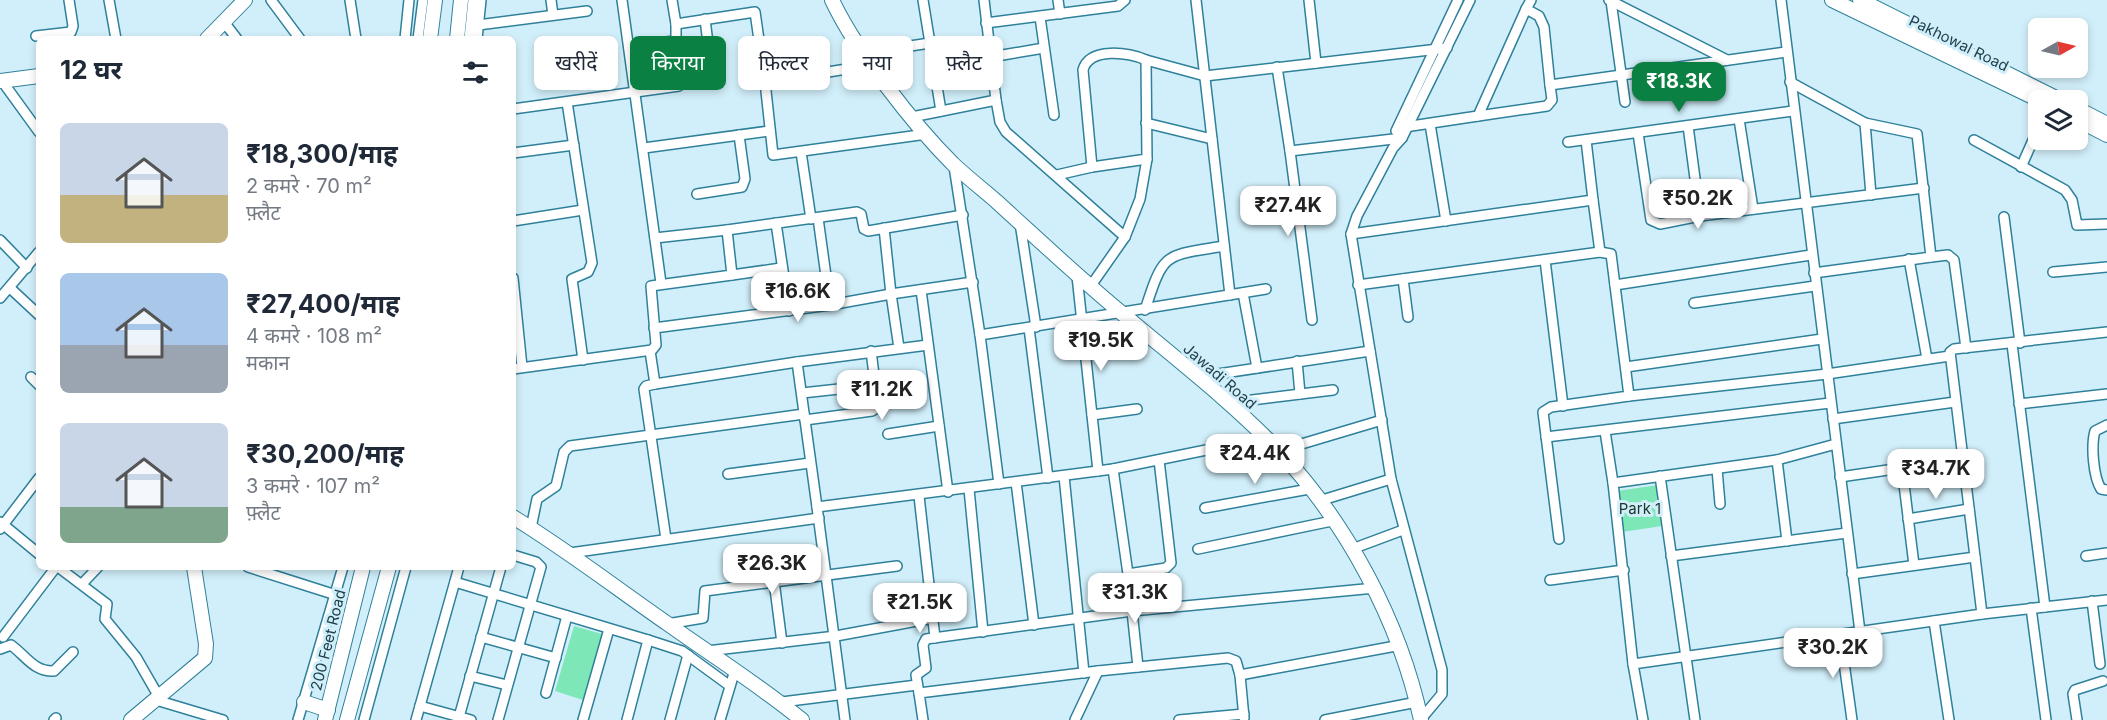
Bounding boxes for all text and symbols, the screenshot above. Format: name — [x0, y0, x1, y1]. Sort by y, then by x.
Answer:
street label: Pakhowal Road — [1906, 11, 2012, 75]
north arrow — [2028, 18, 2088, 78]
map controls — [2028, 18, 2088, 150]
chip: खरीदें — [534, 36, 618, 90]
chip: किराया — [630, 36, 726, 90]
chip: फ़िल्टर — [738, 36, 830, 90]
chip: नया — [842, 36, 913, 90]
chip: फ़्लैट — [925, 36, 1003, 90]
text: 12 घर — [60, 54, 122, 85]
icon: filters — [459, 56, 492, 89]
pin: ₹18.3K — [1630, 62, 1728, 113]
text: ₹18.3K — [1646, 69, 1712, 93]
button: layers — [2028, 90, 2088, 150]
text: ₹18,300/माह — [246, 138, 398, 169]
icon: home — [108, 147, 180, 219]
text: 2 कमरे · 70 m² — [246, 174, 372, 198]
pin: ₹50.2K — [1649, 179, 1747, 230]
pin: ₹27.4K — [1239, 186, 1337, 237]
text: ₹50.2K — [1663, 186, 1733, 210]
text: ₹27.4K — [1254, 193, 1322, 217]
text: फ़्लैट — [246, 201, 281, 225]
pin: ₹16.6K — [749, 272, 847, 323]
text: ₹16.6K — [765, 279, 831, 303]
text: ₹27,400/माह — [246, 288, 400, 319]
icon: home — [108, 297, 180, 369]
pin: ₹19.5K — [1052, 321, 1150, 372]
text: 4 कमरे · 108 m² — [246, 324, 382, 348]
text: ₹19.5K — [1068, 328, 1134, 352]
street label: Jawadi Road — [1179, 339, 1261, 413]
text: मकान — [246, 351, 290, 375]
pin: ₹11.2K — [833, 370, 931, 421]
text: ₹11.2K — [851, 377, 913, 401]
pin: ₹24.4K — [1206, 434, 1304, 485]
text: ₹30,200/माह — [246, 438, 404, 469]
text: ₹24.4K — [1219, 441, 1291, 465]
icon: home — [108, 447, 180, 519]
pin: ₹34.7K — [1887, 449, 1985, 500]
text: ₹34.7K — [1901, 456, 1971, 480]
text: 3 कमरे · 107 m² — [246, 474, 380, 498]
park label: Park 1 — [1619, 499, 1661, 518]
text: फ़्लैट — [246, 501, 281, 525]
pin: ₹26.3K — [723, 544, 821, 595]
text: ₹26.3K — [737, 551, 807, 575]
pin: ₹31.3K — [1086, 573, 1184, 624]
text: ₹31.3K — [1102, 580, 1168, 604]
pin: ₹21.5K — [871, 583, 969, 634]
street label: 200 Feet Road — [306, 588, 350, 692]
text: ₹21.5K — [887, 590, 953, 614]
pin: ₹30.2K — [1784, 628, 1882, 679]
text: ₹30.2K — [1798, 635, 1868, 659]

